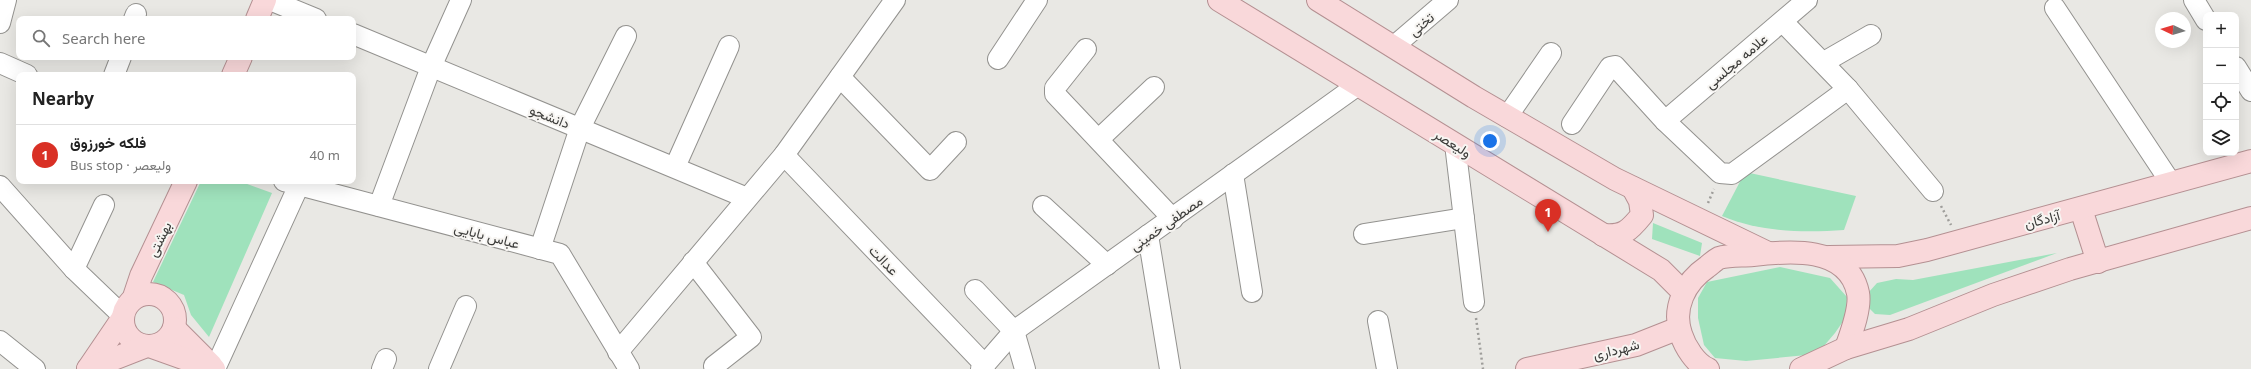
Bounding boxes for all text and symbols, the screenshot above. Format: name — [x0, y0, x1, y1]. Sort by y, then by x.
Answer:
street label: تختی — [1404, 8, 1438, 40]
north arrow — [2155, 12, 2191, 48]
map controls — [2203, 12, 2239, 156]
button: + — [2203, 12, 2239, 48]
search box — [16, 16, 356, 60]
icon: search — [30, 27, 52, 49]
text: Search here — [62, 28, 145, 48]
street label: علامه مجلسی — [1701, 29, 1771, 93]
button: − — [2203, 48, 2239, 84]
button: locate — [2203, 84, 2239, 120]
text: Nearby — [32, 87, 94, 110]
street label: دانشجو — [527, 99, 573, 133]
button: layers — [2203, 120, 2239, 156]
street label: ولیعصر — [1430, 124, 1475, 162]
your location — [1480, 131, 1500, 151]
text: فلکه خورزوق — [70, 132, 146, 152]
text: 1 — [41, 146, 49, 164]
text: 40 m — [310, 146, 340, 164]
text: Bus stop · ولیعصر — [70, 156, 171, 174]
street label: مصطفی خمینی — [1126, 191, 1206, 255]
pin: 1 — [1535, 199, 1561, 232]
street label: آزادگان — [2022, 205, 2064, 233]
street label: عباس بابایی — [452, 217, 522, 253]
street label: بهشتی — [142, 218, 176, 260]
street label: عدالت — [865, 241, 903, 279]
street label: شهرداری — [1591, 334, 1641, 364]

